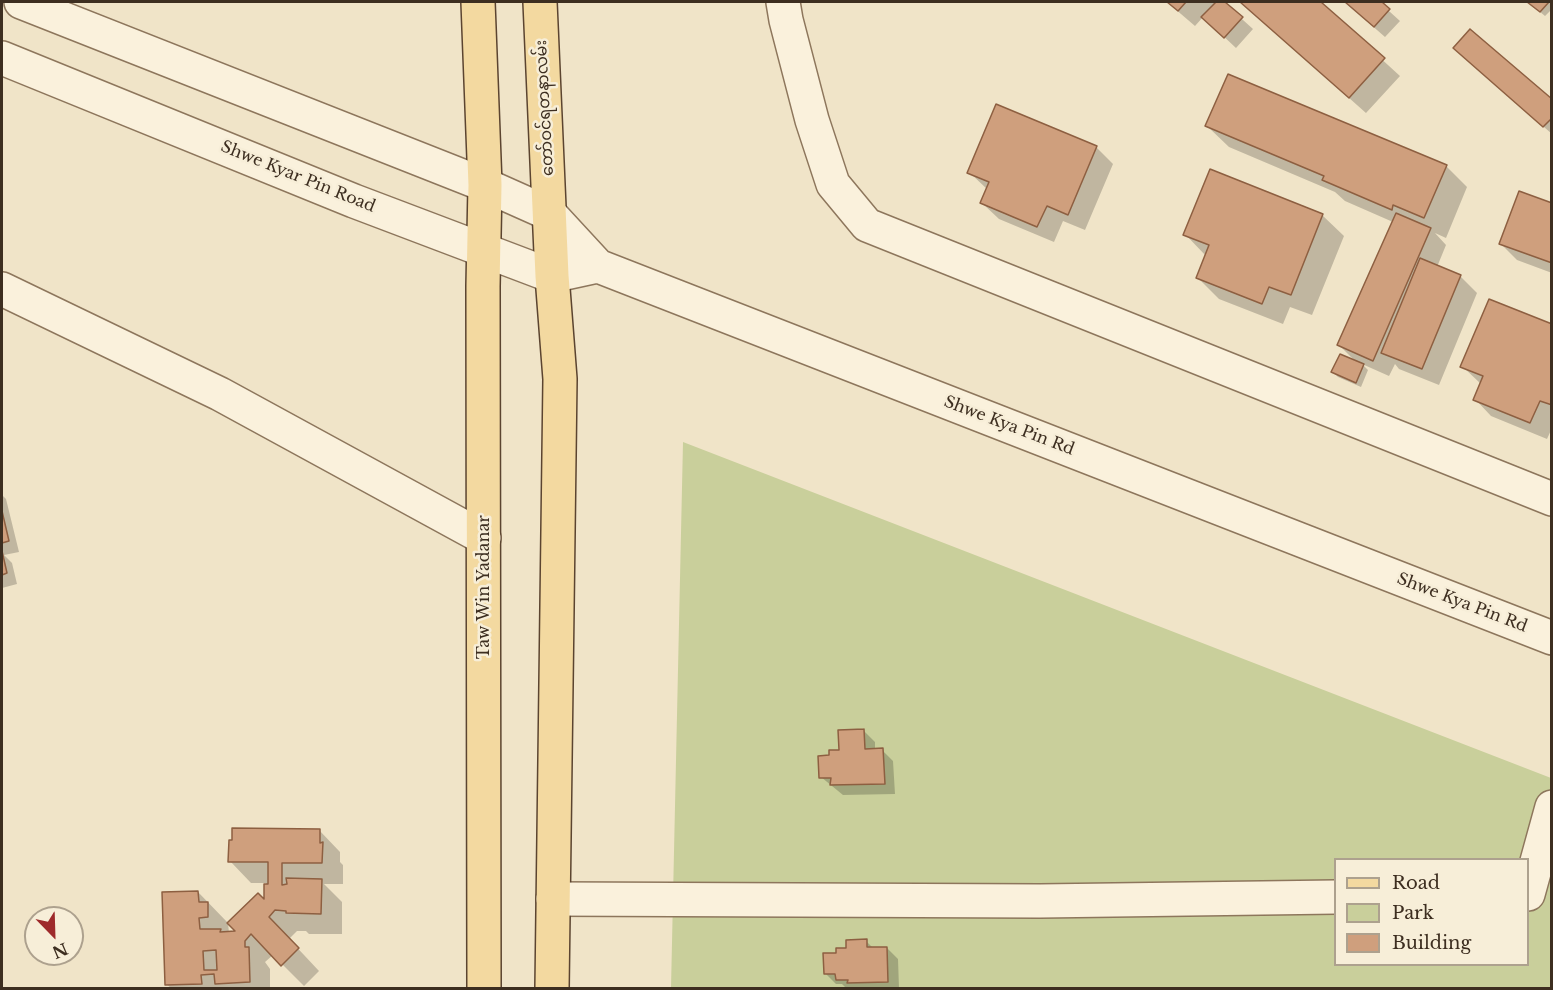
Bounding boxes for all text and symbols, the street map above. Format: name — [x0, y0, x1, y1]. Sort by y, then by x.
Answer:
street label: တော်ဝင်ရတနာလမ်း — [532, 40, 558, 176]
street label: Shwe Kyar Pin Road — [218, 137, 378, 217]
street label: Shwe Kya Pin Rd — [941, 392, 1077, 460]
street label: Taw Win Yadanar — [474, 515, 494, 659]
street label: Shwe Kya Pin Rd — [1394, 569, 1530, 637]
legend — [1334, 858, 1529, 966]
text: Road — [1392, 872, 1440, 894]
text: Park — [1392, 902, 1434, 924]
north arrow — [24, 906, 84, 966]
text: Building — [1392, 932, 1471, 954]
text: N — [49, 939, 71, 963]

